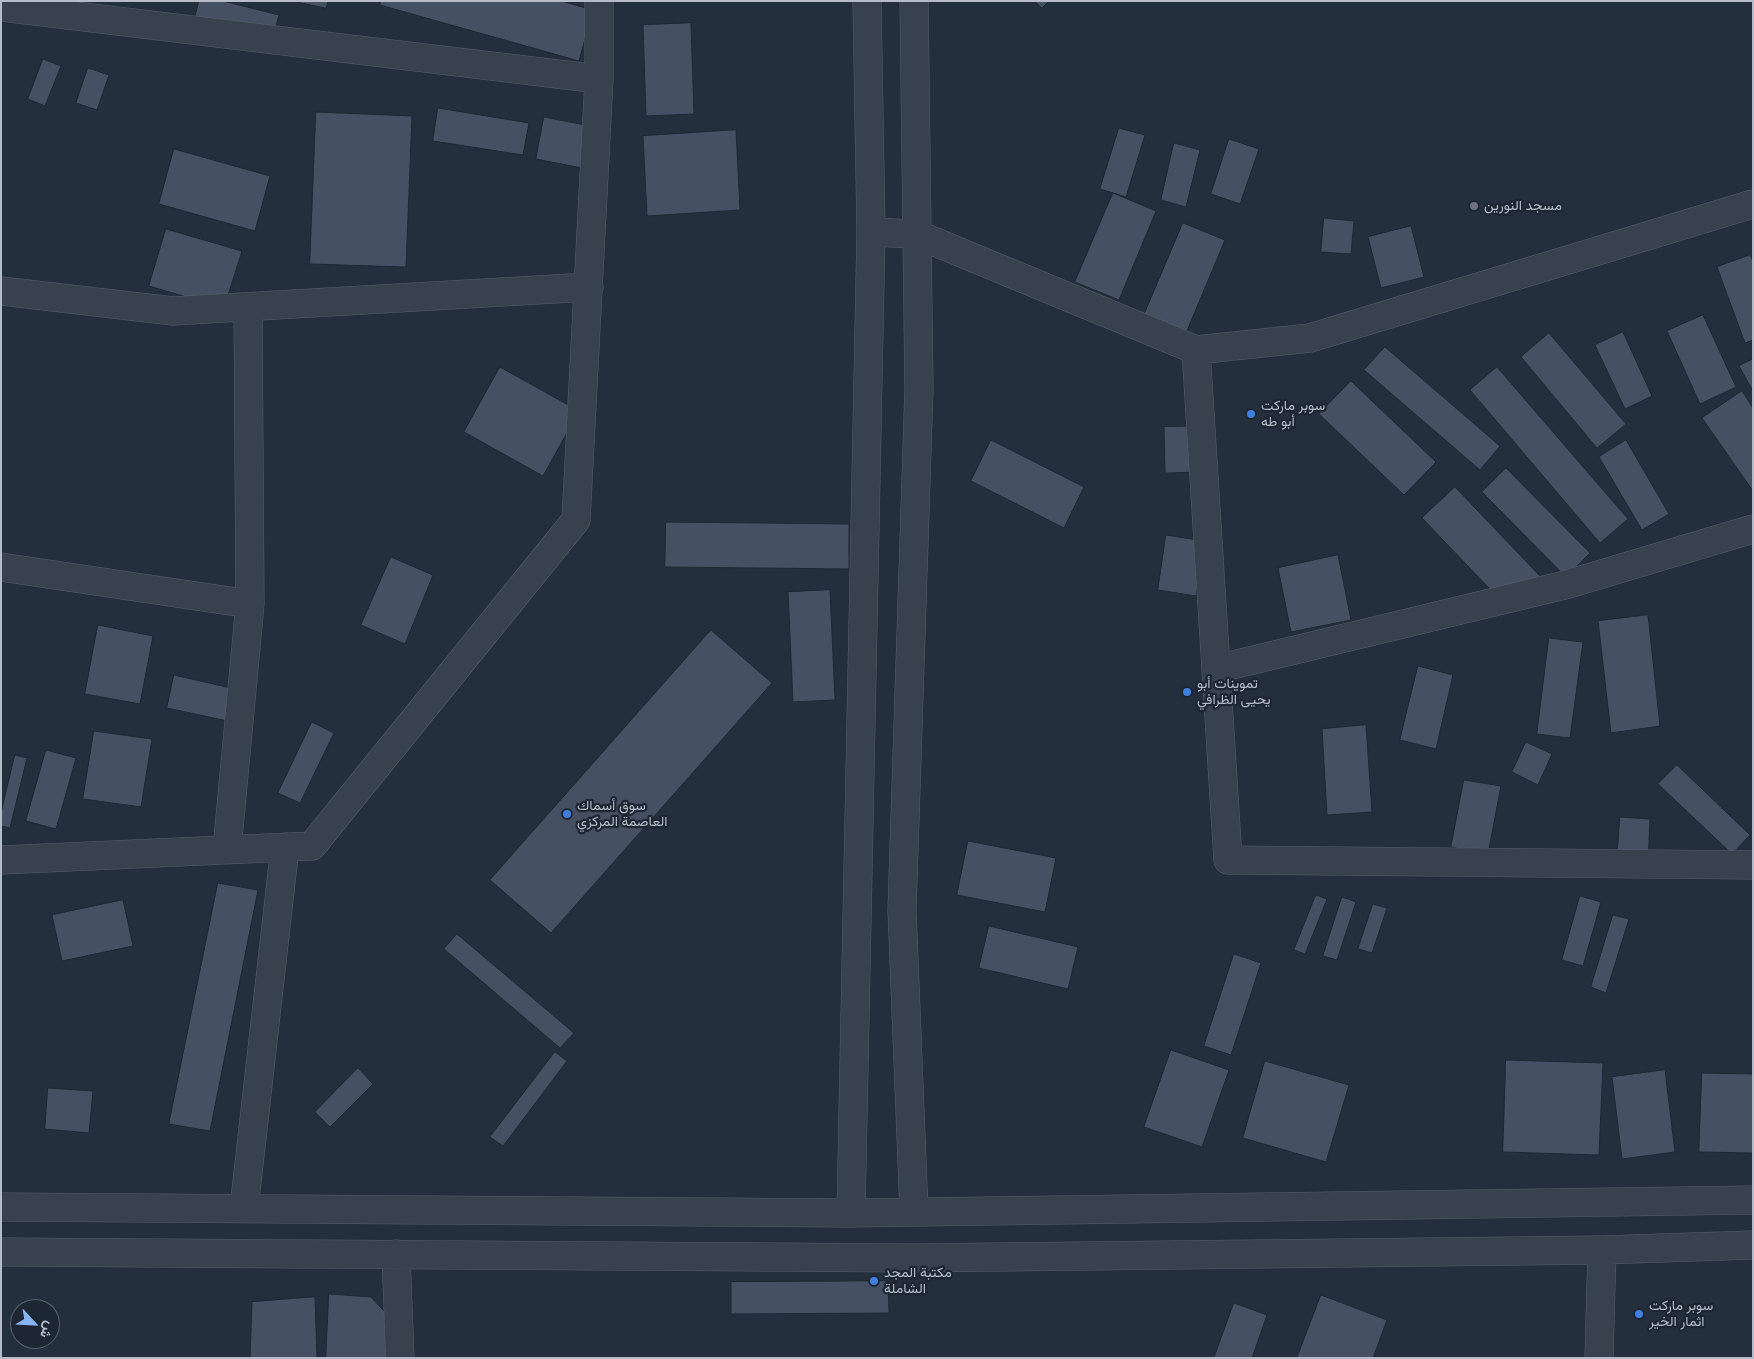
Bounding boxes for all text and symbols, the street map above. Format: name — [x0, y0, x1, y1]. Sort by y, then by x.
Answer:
place label: مسجد النورين — [1484, 198, 1562, 214]
marker: مسجد النورين — [1468, 200, 1480, 212]
place label: سوبر ماركت أبو طه — [1261, 398, 1325, 431]
marker: سوبر ماركت أبو طه — [1245, 408, 1257, 420]
place label: تموينات أبو يحيى الظرافي — [1197, 676, 1271, 709]
marker: تموينات أبو يحيى الظرافي — [1181, 686, 1193, 698]
place label: سوق أسماك العاصمة المركزي — [577, 798, 668, 830]
marker: سوق أسماك العاصمة المركزي — [561, 808, 573, 820]
place label: مكتبة المجد الشاملة — [884, 1265, 952, 1298]
marker: مكتبة المجد الشاملة — [868, 1275, 880, 1287]
place label: سوبر ماركت اثمار الخير — [1649, 1298, 1713, 1330]
north arrow — [10, 1299, 60, 1349]
marker: سوبر ماركت اثمار الخير — [1633, 1308, 1645, 1320]
text: ش — [36, 1318, 60, 1342]

